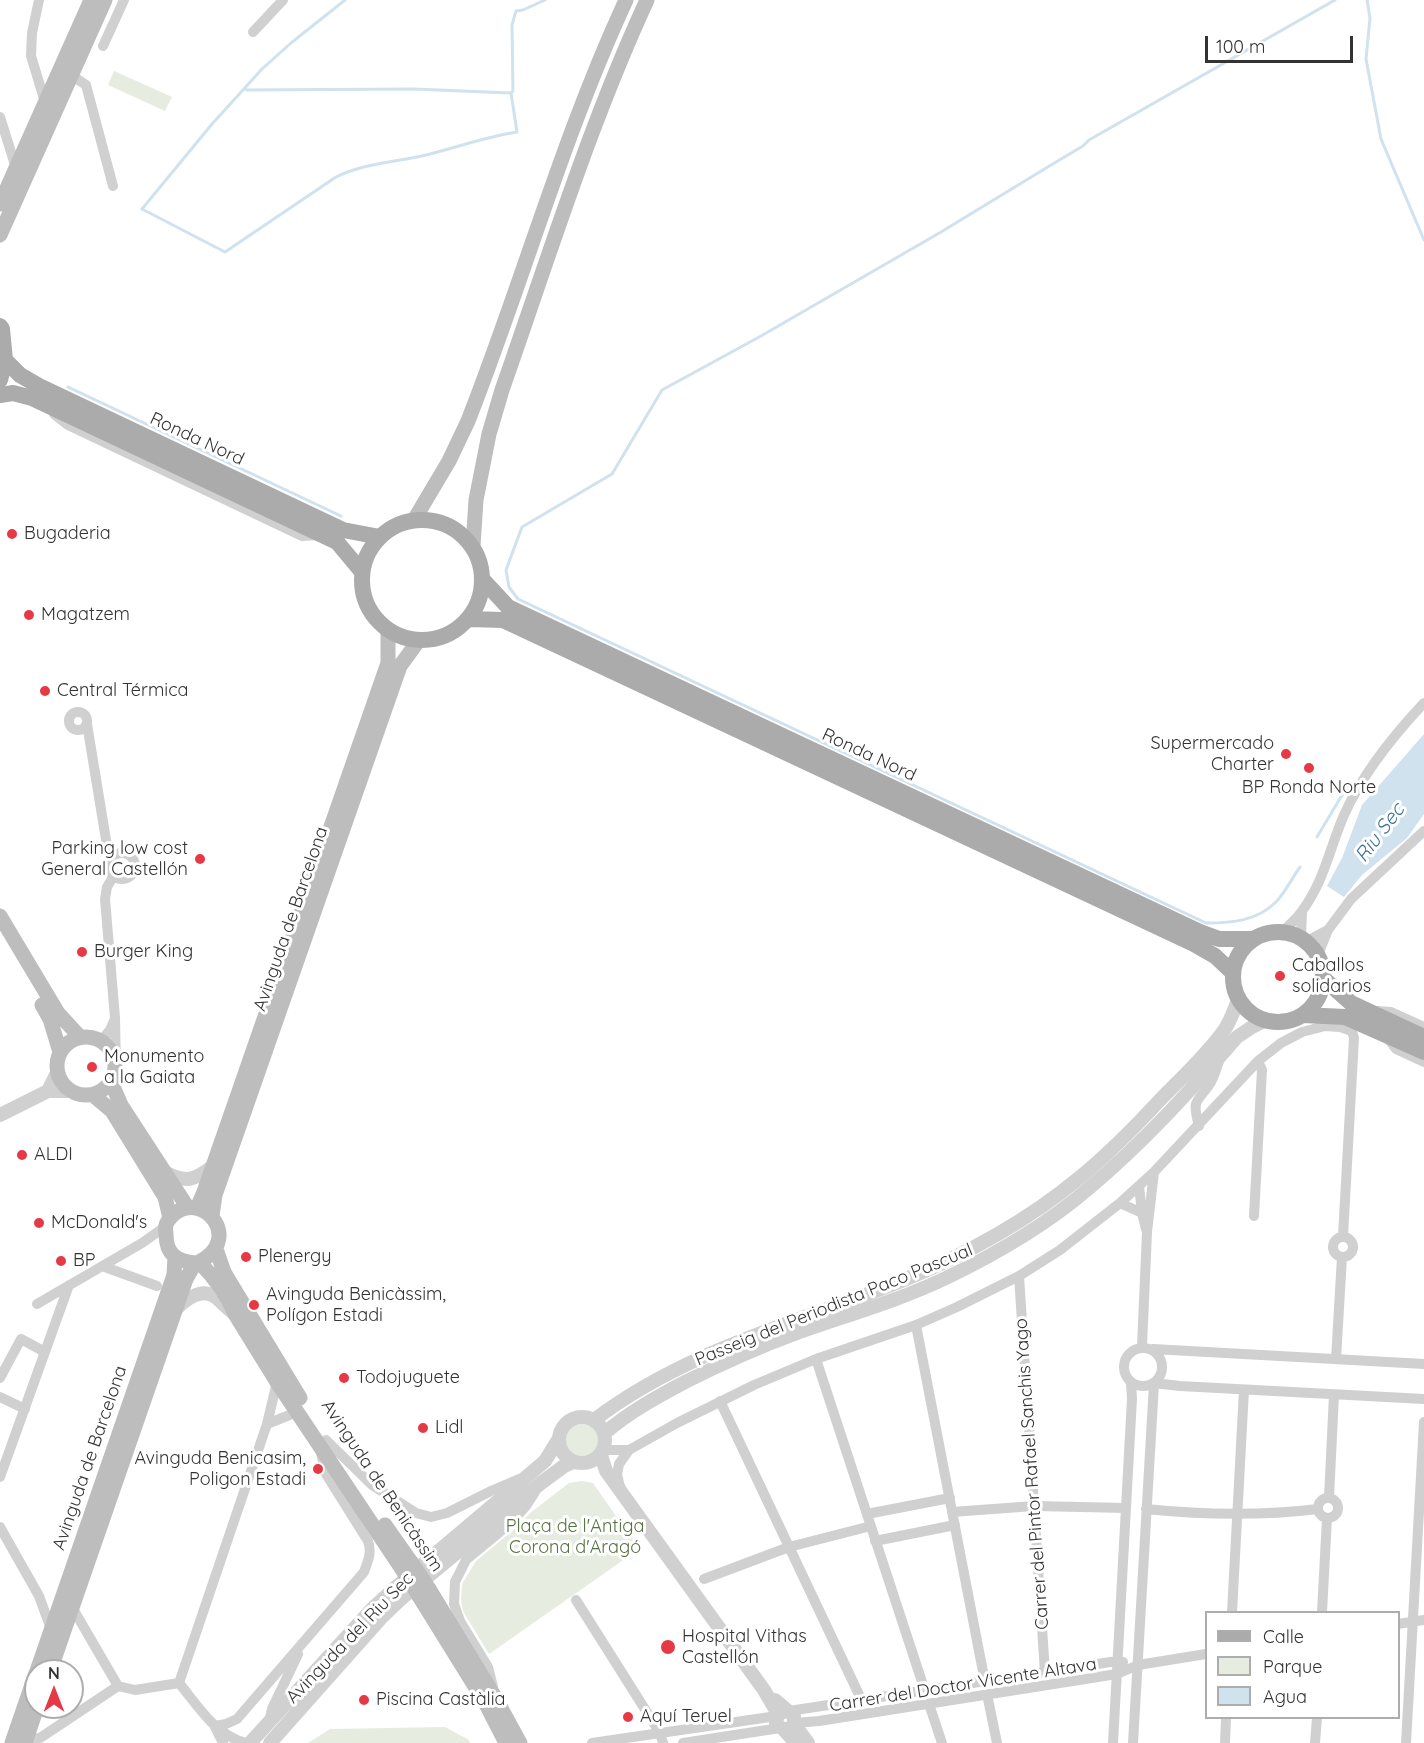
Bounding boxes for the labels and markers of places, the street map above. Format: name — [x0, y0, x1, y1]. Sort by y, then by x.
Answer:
place label: Bugaderia — [24, 523, 111, 545]
marker: Bugaderia — [5, 527, 19, 541]
place label: Magatzem — [41, 604, 130, 626]
marker: Magatzem — [22, 608, 36, 622]
place label: Central Térmica — [57, 680, 188, 702]
marker: Central Térmica — [38, 684, 52, 698]
place label: Supermercado Charter — [1151, 733, 1274, 776]
marker: Supermercado Charter — [1279, 747, 1293, 761]
marker: BP Ronda Norte — [1302, 761, 1316, 775]
place label: BP Ronda Norte — [1242, 777, 1376, 799]
place label: Parking low cost General Castellón — [41, 838, 188, 880]
marker: Parking low cost General Castellón — [193, 852, 207, 866]
place label: Burger King — [94, 941, 193, 963]
marker: Burger King — [75, 945, 89, 959]
place label: Caballos solidarios — [1292, 955, 1371, 998]
marker: Caballos solidarios — [1273, 969, 1287, 983]
place label: Monumento a la Gaiata — [104, 1046, 204, 1088]
marker: Monumento a la Gaiata — [85, 1060, 99, 1074]
place label: ALDI — [34, 1144, 73, 1166]
marker: ALDI — [15, 1148, 29, 1162]
place label: McDonald's — [51, 1212, 147, 1234]
marker: McDonald's — [32, 1216, 46, 1230]
place label: Plenergy — [258, 1246, 332, 1268]
place label: BP — [73, 1250, 95, 1272]
marker: Plenergy — [239, 1250, 253, 1264]
marker: BP — [54, 1254, 68, 1268]
place label: Avinguda Benicàssim, Polígon Estadi — [266, 1284, 446, 1326]
marker: Avinguda Benicàssim, Polígon Estadi — [247, 1298, 261, 1312]
place label: Todojuguete — [356, 1367, 460, 1389]
marker: Todojuguete — [337, 1371, 351, 1385]
place label: Lidl — [435, 1417, 463, 1439]
marker: Lidl — [416, 1421, 430, 1435]
place label: Avinguda Benicasim, Poligon Estadi — [134, 1448, 306, 1490]
marker: Avinguda Benicasim, Poligon Estadi — [311, 1462, 325, 1476]
place label: Hospital Vithas Castellón — [682, 1626, 807, 1668]
marker: Hospital Vithas Castellón — [659, 1638, 677, 1656]
place label: Piscina Castàlia — [376, 1689, 505, 1711]
marker: Piscina Castàlia — [357, 1693, 371, 1707]
place label: Aquí Teruel — [640, 1706, 732, 1728]
marker: Aquí Teruel — [621, 1710, 635, 1724]

